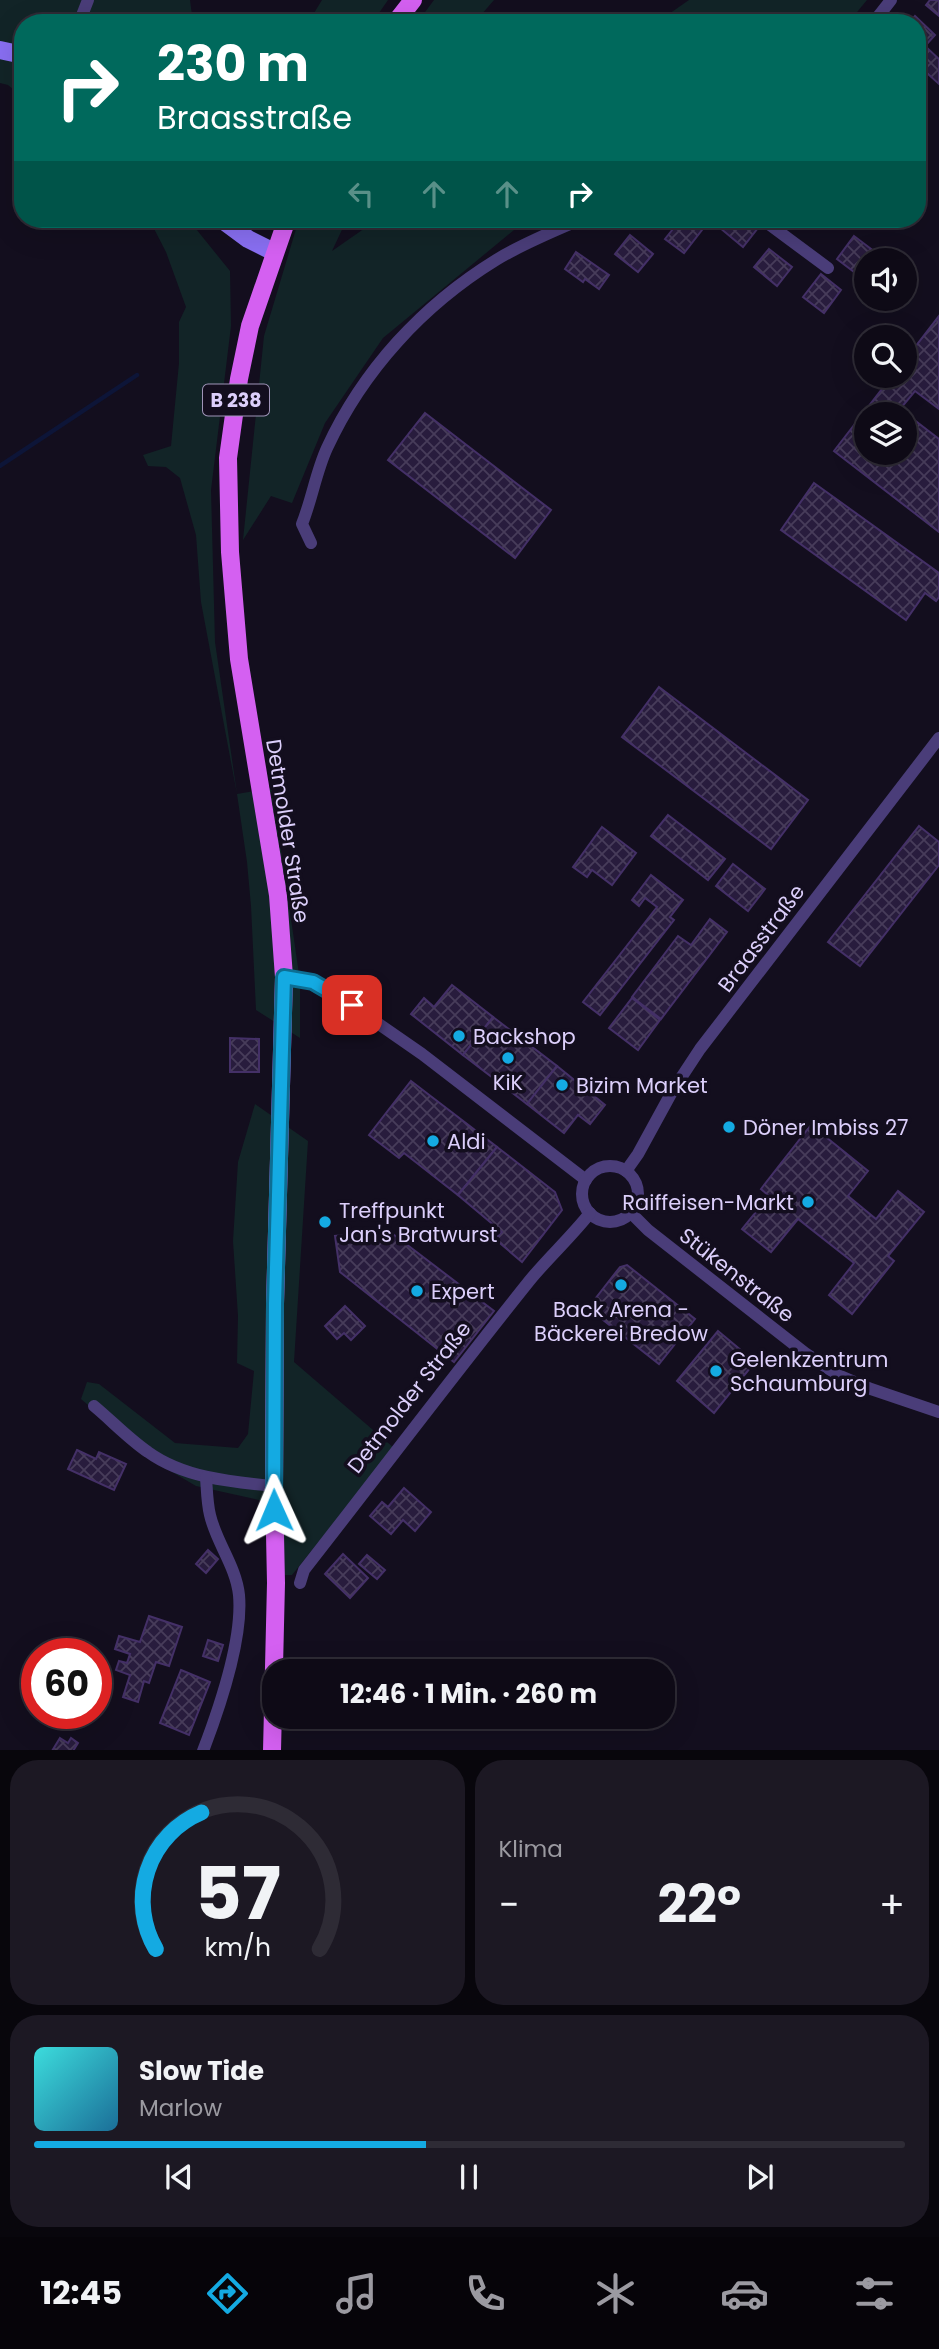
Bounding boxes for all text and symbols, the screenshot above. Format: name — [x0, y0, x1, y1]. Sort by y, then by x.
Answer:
text: 230 m — [157, 30, 309, 98]
icon: right — [42, 42, 133, 133]
text: Braasstraße — [157, 95, 352, 140]
icon: left — [342, 175, 380, 213]
icon: ahead — [415, 175, 453, 213]
icon: ahead — [488, 175, 526, 213]
icon: right — [561, 175, 599, 213]
map controls — [854, 248, 917, 465]
button: sound — [854, 248, 917, 311]
button: search — [854, 325, 917, 388]
road number: B 238 — [203, 384, 269, 416]
button: layers — [854, 402, 917, 465]
street label: Detmolder Straße — [259, 737, 317, 925]
street label: Braasstraße — [711, 878, 811, 998]
pin — [322, 975, 382, 1035]
icon: arrive — [333, 986, 371, 1024]
place label: Backshop — [473, 1022, 576, 1051]
marker: Backshop — [451, 1028, 467, 1044]
marker: KiK — [500, 1050, 516, 1066]
place label: KiK — [493, 1068, 524, 1097]
place label: Bizim Market — [576, 1071, 708, 1100]
marker: Bizim Market — [554, 1077, 570, 1093]
place label: Döner Imbiss 27 — [743, 1113, 908, 1142]
marker: Döner Imbiss 27 — [721, 1119, 737, 1135]
place label: Aldi — [447, 1127, 486, 1156]
marker: Aldi — [425, 1133, 441, 1149]
place label: Raiffeisen-Markt — [622, 1188, 794, 1217]
marker: Raiffeisen-Markt — [800, 1194, 816, 1210]
place label: Treffpunkt Jan's Bratwurst — [339, 1196, 497, 1249]
marker: Treffpunkt Jan's Bratwurst — [317, 1214, 333, 1230]
street label: Stükenstraße — [673, 1221, 801, 1329]
place label: Expert — [431, 1277, 495, 1306]
marker: Back Arena - Bäckerei Bredow — [613, 1277, 629, 1293]
marker: Expert — [409, 1283, 425, 1299]
place label: Back Arena - Bäckerei Bredow — [534, 1295, 708, 1348]
street label: Detmolder Straße — [340, 1315, 478, 1479]
place label: Gelenkzentrum Schaumburg — [730, 1345, 888, 1398]
marker: Gelenkzentrum Schaumburg — [708, 1363, 724, 1379]
position arrow — [237, 1473, 311, 1547]
speed limit sign: 60 — [21, 1638, 112, 1729]
text: 12:46 · 1 Min. · 260 m — [340, 1676, 597, 1712]
text: Klima — [499, 1833, 563, 1865]
text: 57 — [194, 1843, 280, 1944]
text: 22° — [658, 1868, 741, 1941]
text: − — [499, 1878, 519, 1931]
text: + — [879, 1878, 905, 1931]
text: km/h — [204, 1929, 271, 1964]
text: Slow Tide — [139, 2053, 264, 2089]
text: Marlow — [139, 2092, 222, 2124]
icon: previous — [160, 2158, 198, 2196]
icon: pause — [450, 2158, 488, 2196]
icon: next — [741, 2158, 779, 2196]
icon: directions — [203, 2269, 252, 2318]
icon: music — [332, 2269, 381, 2318]
icon: phone — [461, 2269, 510, 2318]
icon: climate — [591, 2269, 640, 2318]
icon: car — [720, 2269, 769, 2318]
icon: filters — [850, 2269, 899, 2318]
text: 12:45 — [40, 2270, 122, 2315]

